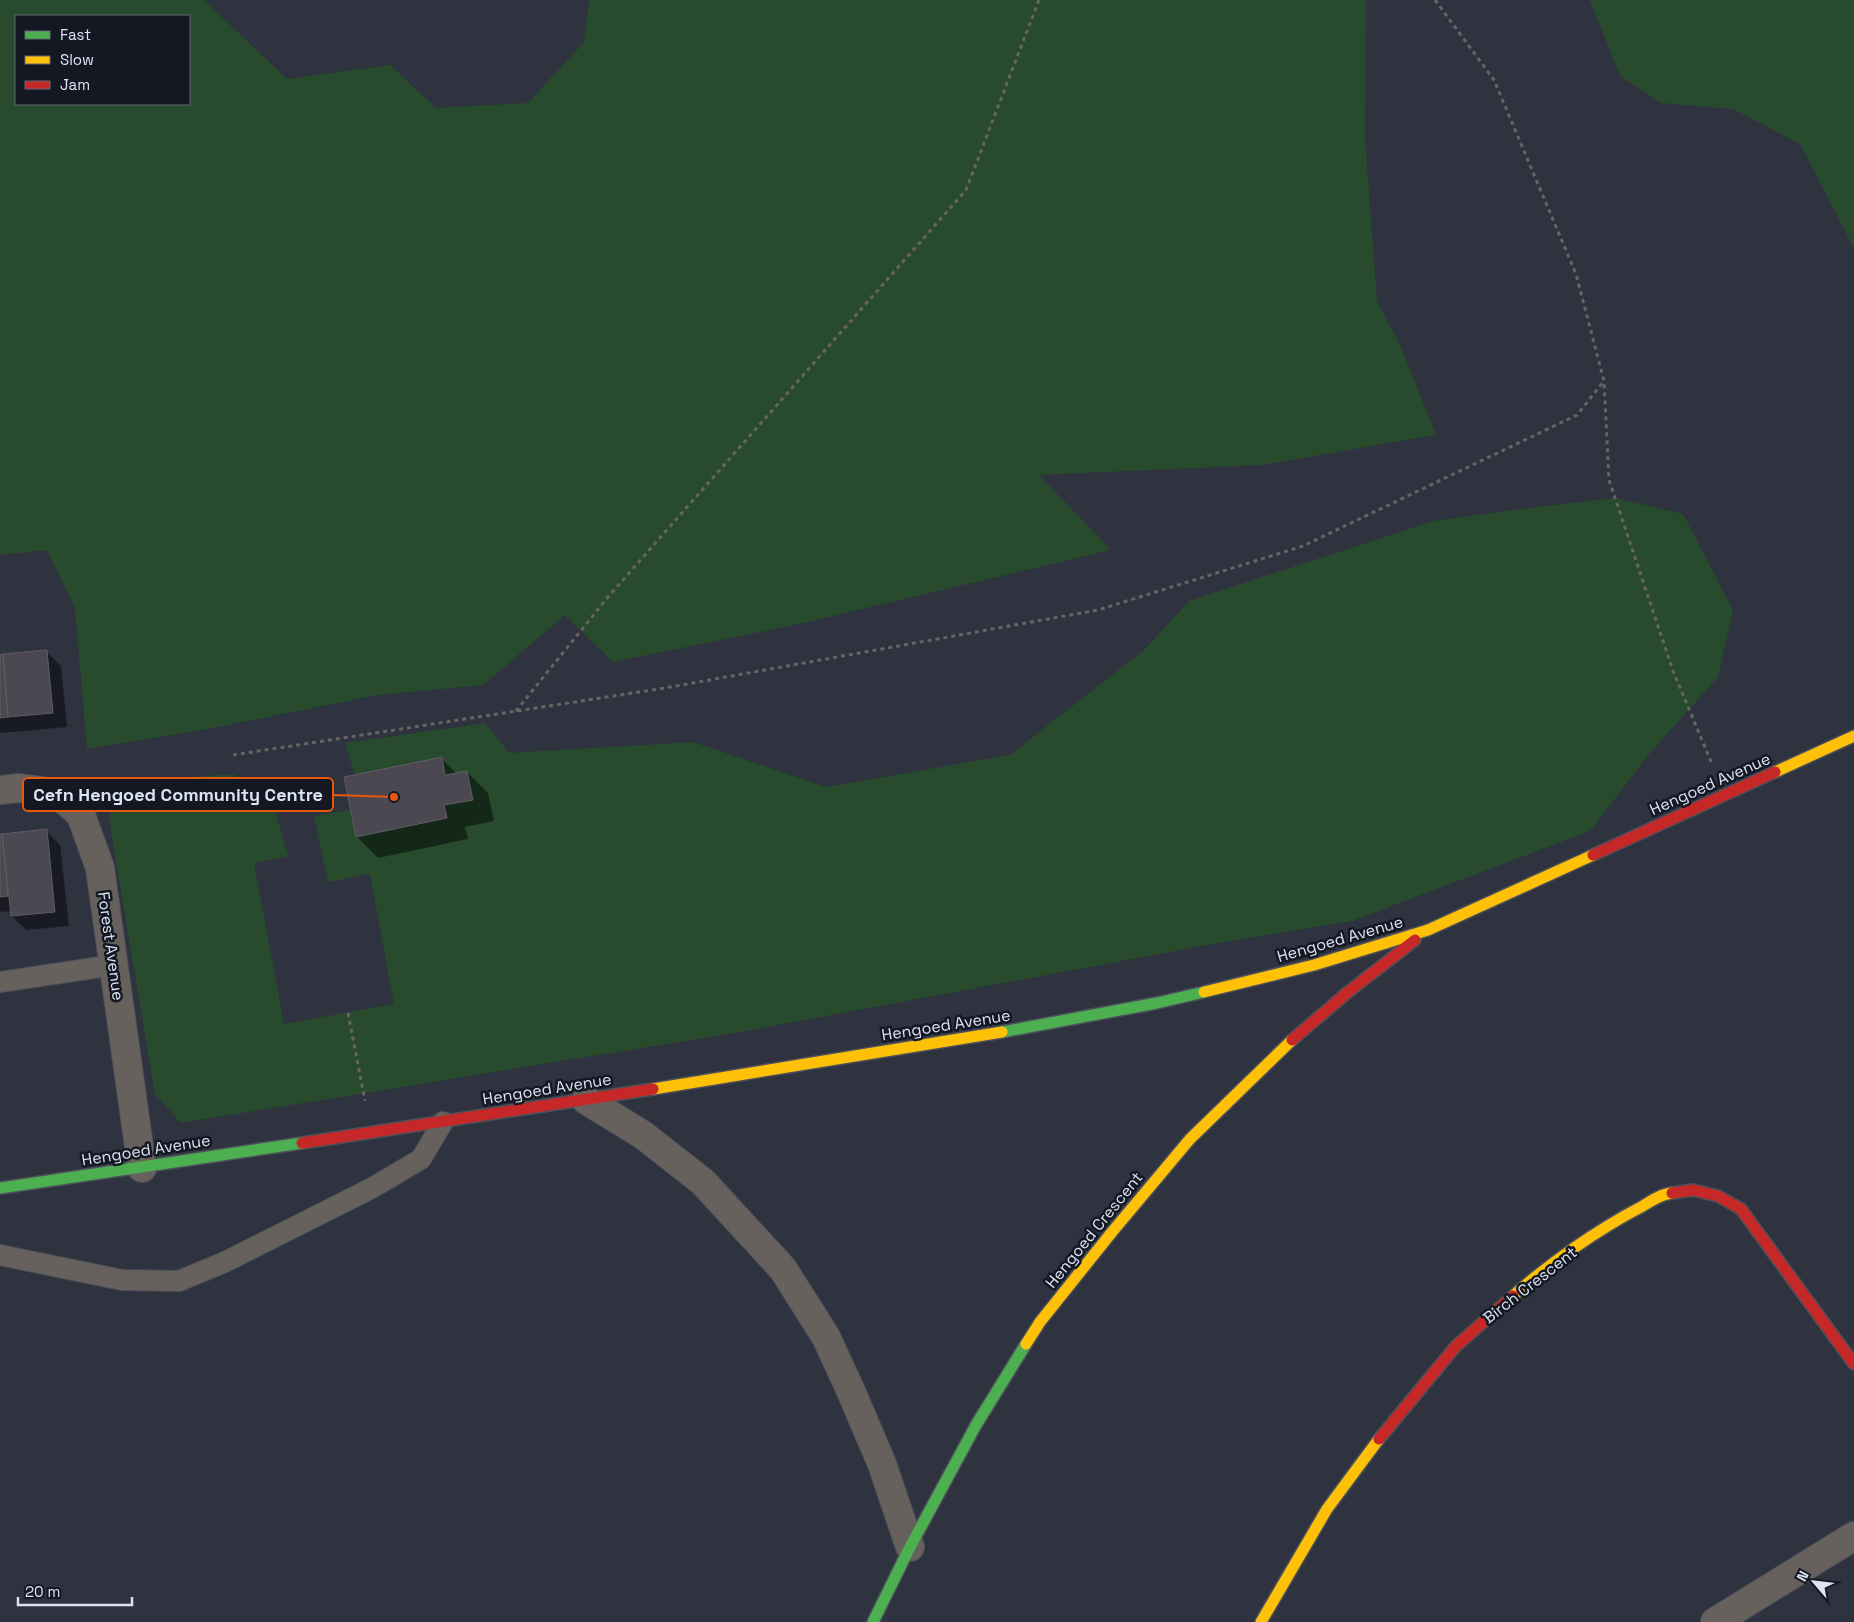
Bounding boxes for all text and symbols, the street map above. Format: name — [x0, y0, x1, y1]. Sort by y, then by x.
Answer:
legend — [15, 15, 190, 105]
text: Fast — [60, 25, 91, 44]
text: Slow — [60, 50, 94, 69]
text: Jam — [60, 75, 90, 94]
street label: Hengoed Avenue — [1646, 748, 1774, 820]
callout: Cefn Hengoed Community Centre — [23, 778, 333, 811]
text: Cefn Hengoed Community Centre — [33, 783, 323, 806]
street label: Forest Avenue — [93, 890, 129, 1002]
street label: Hengoed Avenue — [1275, 911, 1405, 967]
street label: Hengoed Avenue — [880, 1004, 1012, 1046]
street label: Hengoed Avenue — [481, 1068, 613, 1110]
street label: Hengoed Avenue — [80, 1129, 212, 1171]
street label: Hengoed Crescent — [1041, 1168, 1147, 1292]
street label: Birch Crescent — [1479, 1242, 1581, 1328]
north arrow — [1789, 1557, 1839, 1607]
text: N — [1792, 1568, 1813, 1584]
scale bar — [18, 1574, 131, 1606]
text: 20 m — [25, 1582, 60, 1601]

